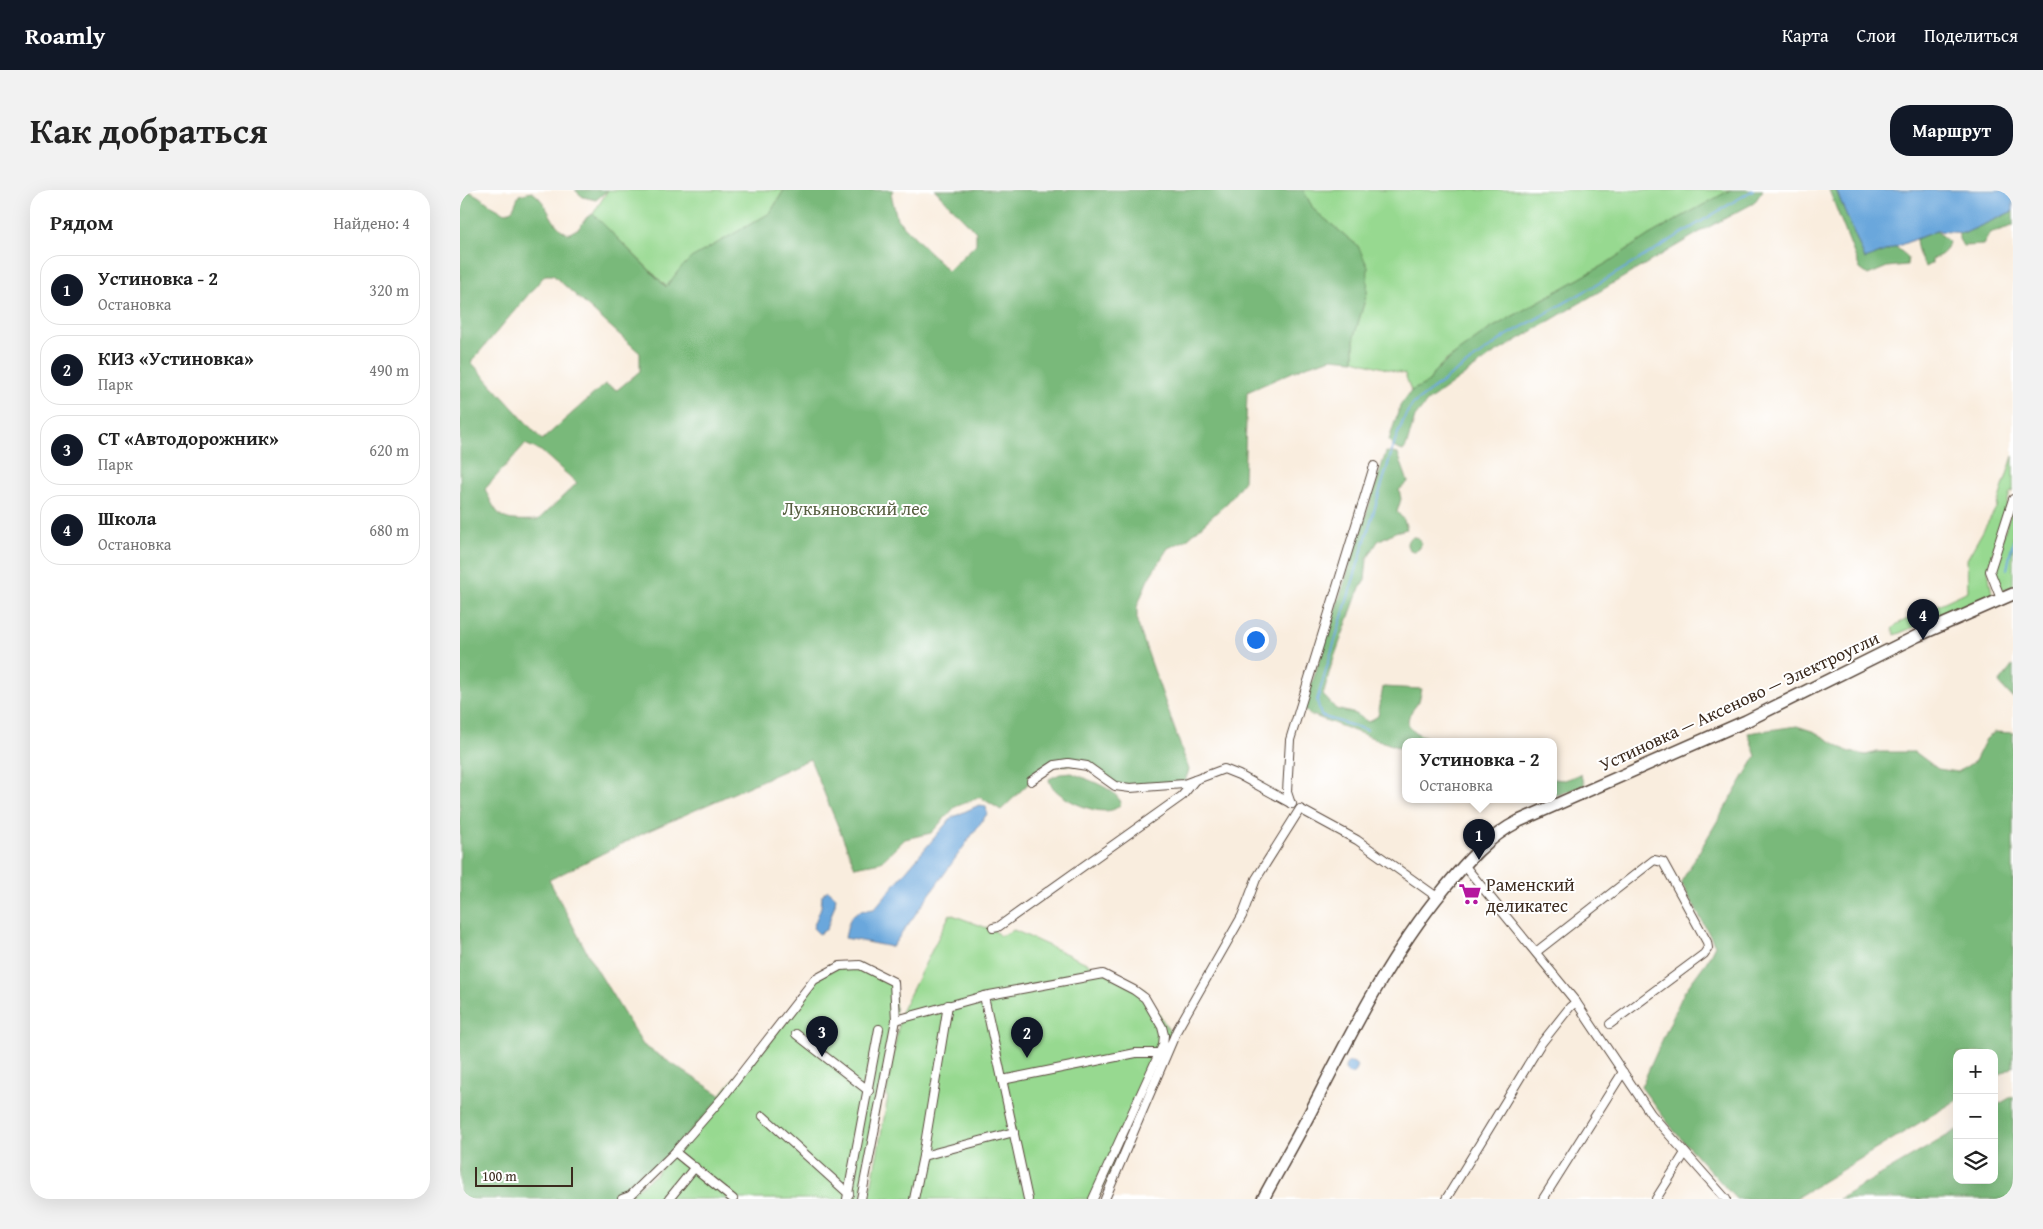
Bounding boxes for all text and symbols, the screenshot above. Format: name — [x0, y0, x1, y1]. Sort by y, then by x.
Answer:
text: Roamly — [25, 18, 105, 53]
text: Карта — [1782, 22, 1829, 49]
text: Слои — [1857, 22, 1896, 49]
text: Поделиться — [1924, 22, 2018, 49]
text: Как добраться — [30, 105, 268, 156]
button: Маршрут — [1890, 105, 2013, 156]
text: Рядом — [50, 207, 113, 238]
text: Найдено: 4 — [333, 211, 410, 235]
text: Устиновка - 2 — [98, 264, 218, 292]
text: 1 — [63, 278, 71, 302]
text: 320 m — [369, 278, 409, 302]
text: Остановка — [98, 292, 171, 316]
text: КИЗ «Устиновка» — [98, 344, 254, 372]
text: 2 — [63, 358, 71, 382]
text: 490 m — [369, 358, 409, 382]
text: Парк — [98, 372, 133, 396]
text: СТ «Автодорожник» — [98, 424, 279, 452]
text: 3 — [63, 438, 71, 462]
text: 620 m — [369, 438, 409, 462]
text: Парк — [98, 452, 133, 476]
park label: Лукьяновский лес — [782, 495, 928, 522]
text: Школа — [98, 504, 156, 532]
text: 4 — [63, 518, 71, 542]
text: 680 m — [369, 518, 409, 542]
text: Остановка — [98, 532, 171, 556]
pin: 4 — [1907, 599, 1939, 640]
street label: Устиновка — Аксеново — Электроугли — [1595, 624, 1884, 778]
your location — [1243, 627, 1269, 653]
popup — [1402, 738, 1557, 803]
text: Устиновка - 2 — [1419, 745, 1540, 773]
text: Остановка — [1419, 773, 1493, 797]
pin: 1 — [1463, 819, 1495, 860]
place label: Раменский деликатес — [1486, 871, 1575, 919]
supermarket icon: Раменский деликатес — [1457, 881, 1483, 907]
pin: 3 — [806, 1016, 838, 1057]
pin: 2 — [1011, 1017, 1043, 1058]
map controls — [1953, 1049, 1998, 1184]
button: + — [1953, 1049, 1998, 1094]
button: − — [1953, 1094, 1998, 1139]
button: layers — [1953, 1139, 1998, 1184]
scale bar — [475, 1164, 572, 1187]
text: 100 m — [482, 1166, 517, 1186]

